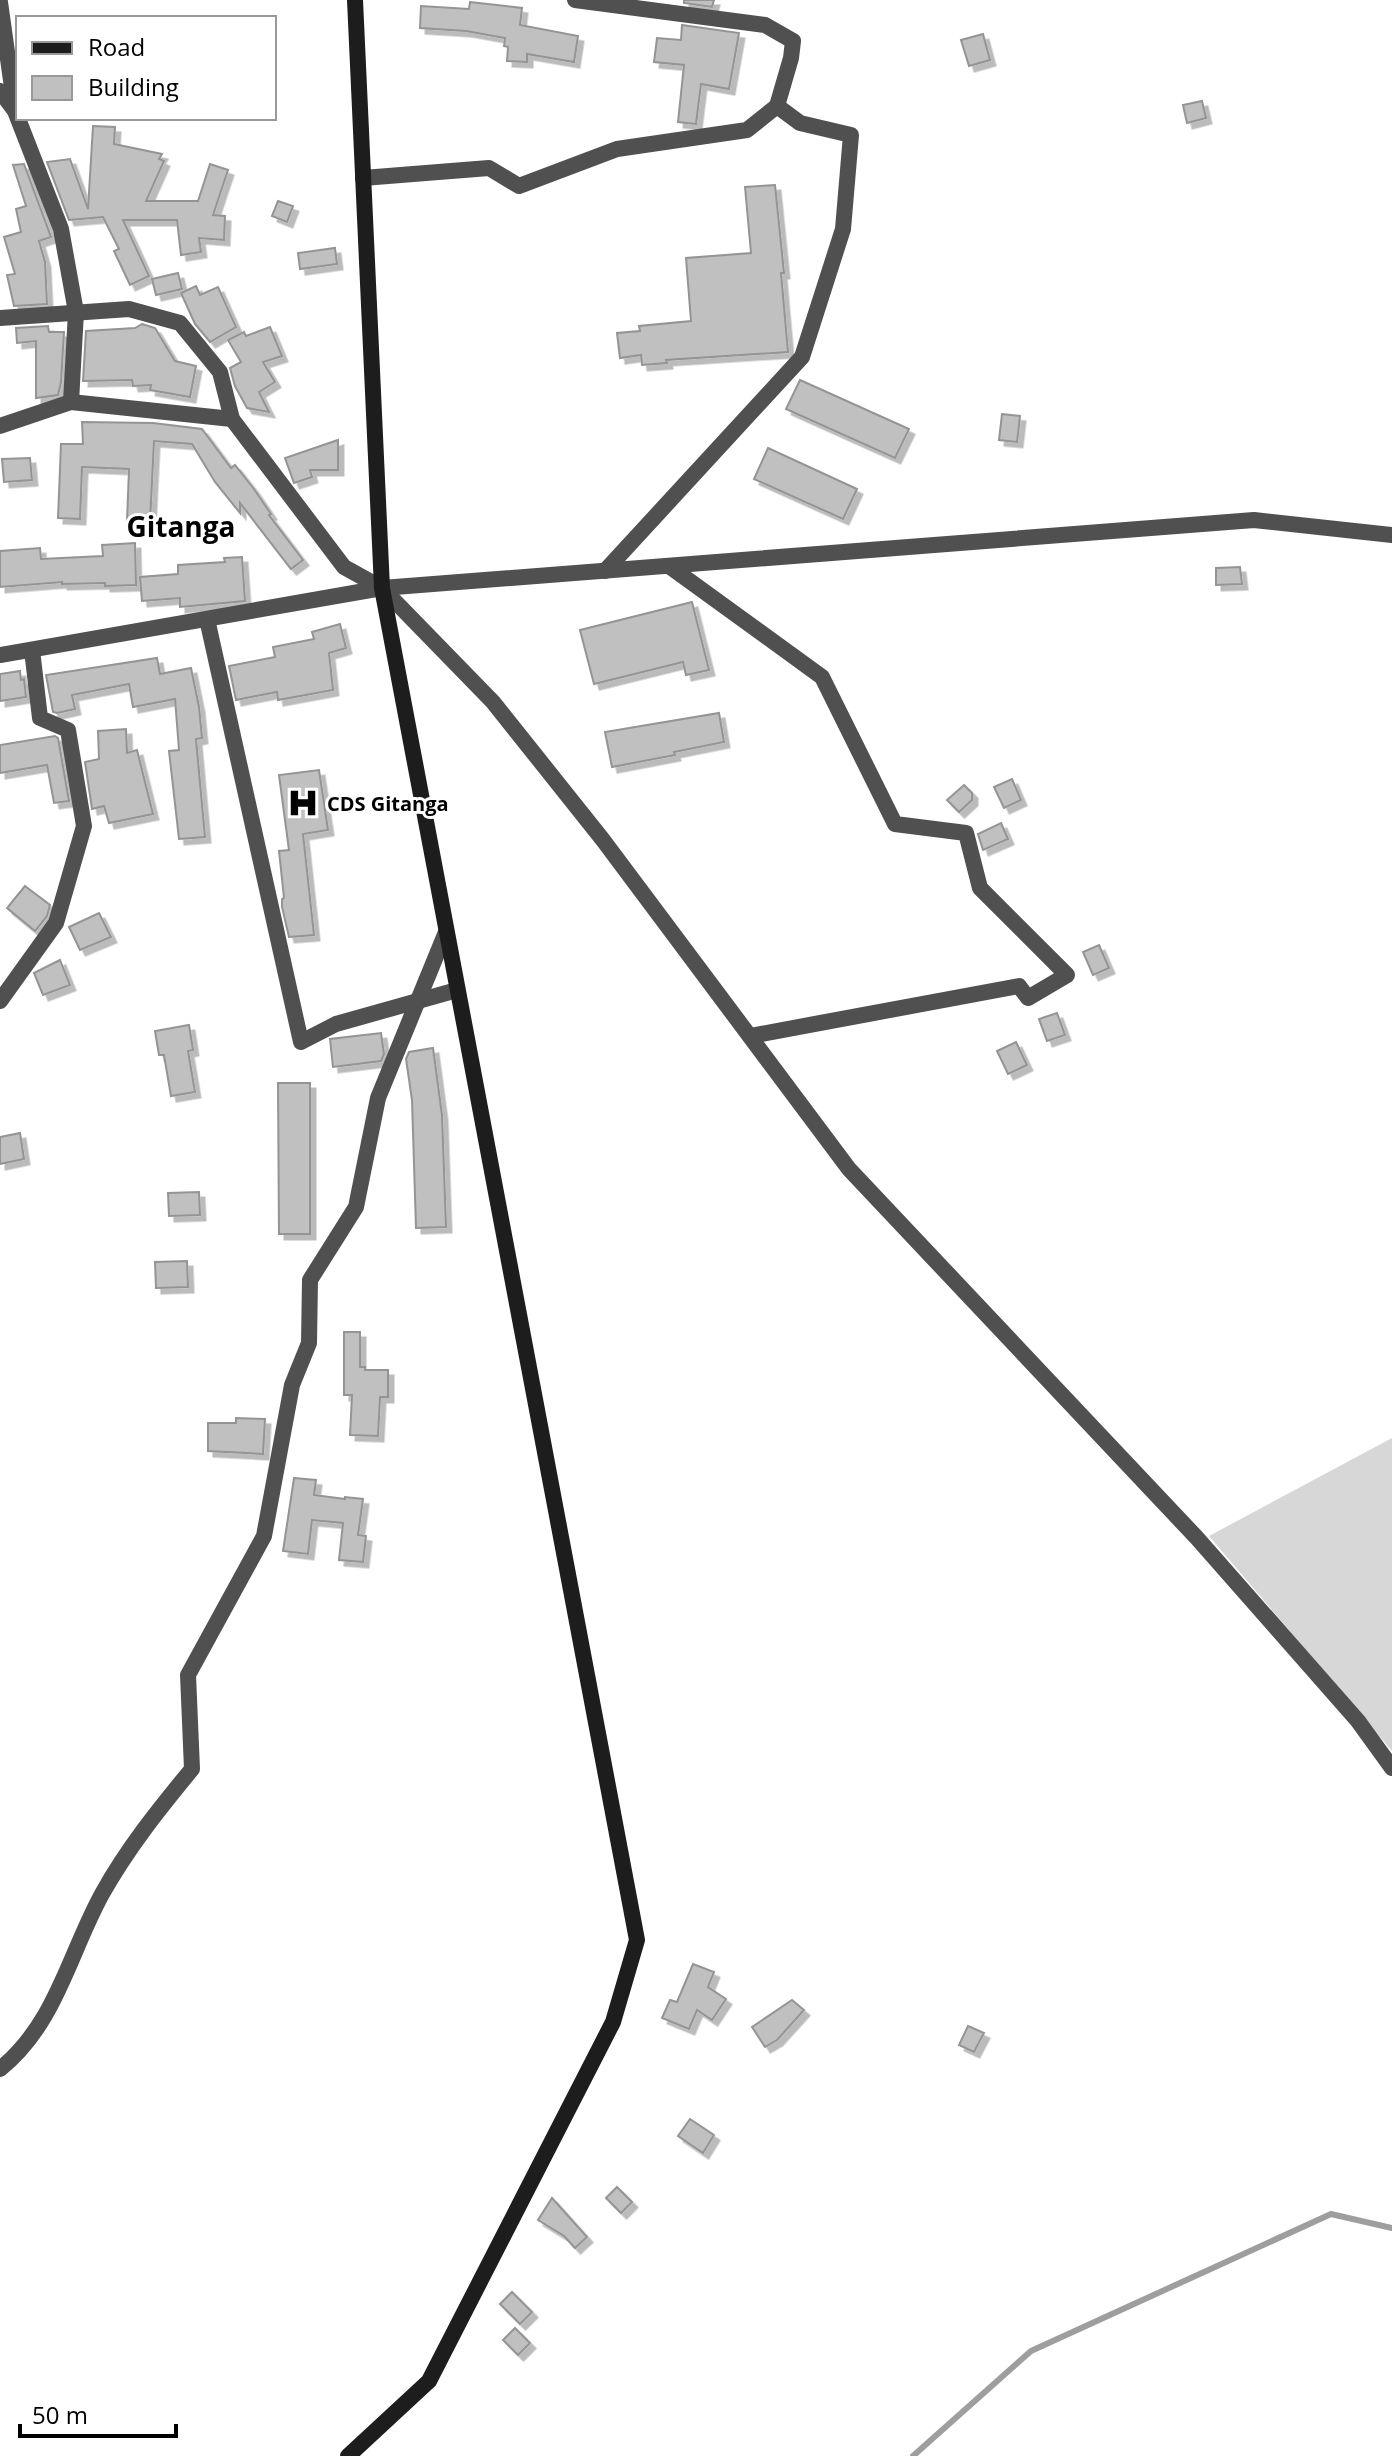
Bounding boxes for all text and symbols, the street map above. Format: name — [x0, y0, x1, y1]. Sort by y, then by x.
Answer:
legend — [16, 16, 276, 120]
text: Road — [88, 30, 145, 63]
text: Building — [88, 70, 179, 103]
district label: Gitanga — [126, 507, 236, 545]
hospital icon: CDS Gitanga — [286, 786, 320, 820]
place label: CDS Gitanga — [327, 790, 449, 817]
scale bar — [20, 2388, 176, 2438]
text: 50 m — [32, 2398, 88, 2431]

